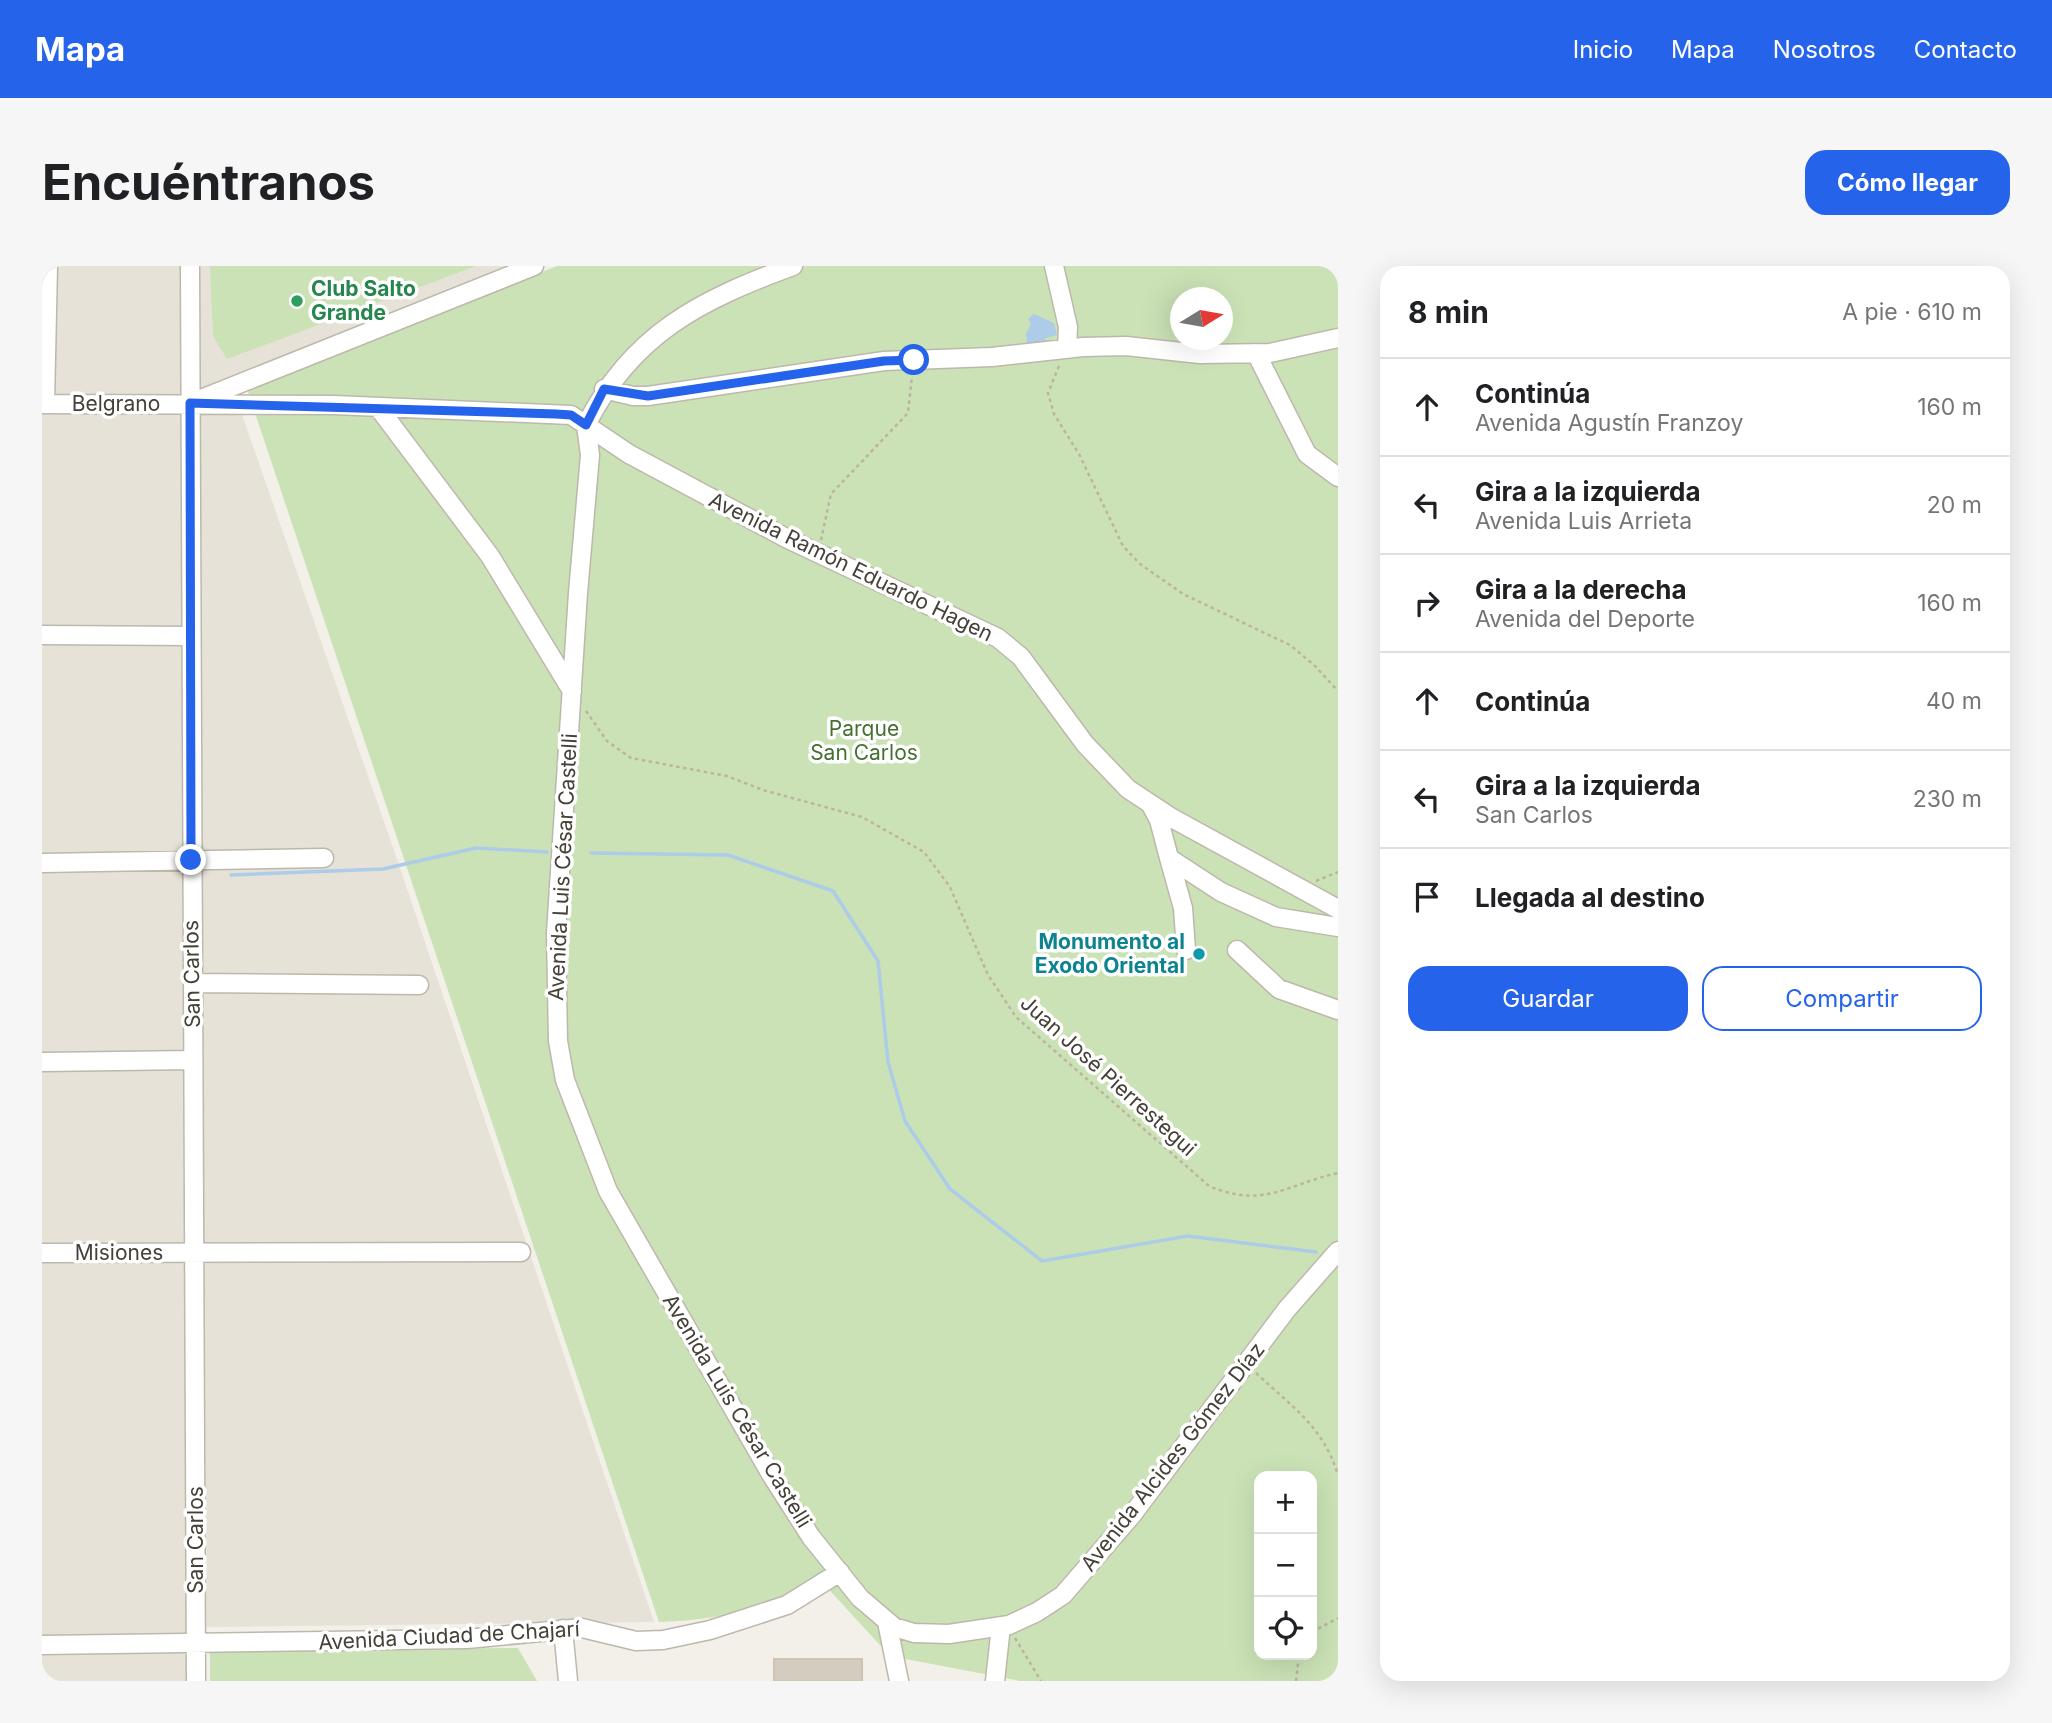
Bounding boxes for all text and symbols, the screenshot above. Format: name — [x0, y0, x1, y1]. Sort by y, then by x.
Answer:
text: Mapa — [35, 29, 125, 69]
text: Inicio — [1573, 35, 1633, 64]
text: Mapa — [1671, 35, 1735, 64]
text: Nosotros — [1773, 35, 1876, 64]
text: Contacto — [1914, 35, 2017, 64]
button: Cómo llegar — [1805, 150, 2010, 215]
text: Encuéntranos — [42, 153, 375, 212]
place label: Club Salto Grande — [311, 276, 416, 325]
north arrow — [1170, 287, 1233, 350]
marker: Club Salto Grande — [289, 293, 305, 309]
text: 8 min — [1408, 294, 1489, 330]
text: A pie · 610 m — [1842, 298, 1982, 326]
route start — [898, 344, 929, 375]
text: Continúa — [1475, 378, 1590, 409]
icon: ahead — [1408, 388, 1446, 426]
street label: Belgrano — [72, 391, 160, 416]
text: 160 m — [1917, 393, 1982, 421]
text: Avenida Agustín Franzoy — [1475, 409, 1743, 437]
text: Gira a la izquierda — [1475, 476, 1701, 507]
icon: left — [1408, 486, 1446, 524]
street label: Avenida Ramón Eduardo Hagen — [705, 487, 997, 646]
text: 20 m — [1927, 491, 1982, 519]
text: Avenida Luis Arrieta — [1475, 507, 1692, 535]
text: Gira a la derecha — [1475, 574, 1687, 605]
icon: right — [1408, 584, 1446, 622]
text: 160 m — [1917, 589, 1982, 617]
text: Avenida del Deporte — [1475, 605, 1695, 633]
icon: ahead — [1408, 682, 1446, 720]
text: Continúa — [1475, 686, 1590, 717]
text: 40 m — [1926, 687, 1982, 715]
park label: Parque San Carlos — [810, 716, 918, 765]
street label: Avenida Luis César Castelli — [543, 733, 582, 1001]
text: Gira a la izquierda — [1475, 770, 1701, 801]
icon: left — [1408, 780, 1446, 818]
text: 230 m — [1913, 785, 1982, 813]
text: San Carlos — [1475, 801, 1593, 829]
route end — [175, 844, 206, 875]
icon: arrive — [1408, 878, 1446, 916]
text: Llegada al destino — [1475, 882, 1705, 913]
street label: San Carlos — [178, 920, 205, 1028]
place label: Monumento al Exodo Oriental — [1035, 929, 1185, 978]
marker: Monumento al Exodo Oriental — [1191, 946, 1207, 962]
button: Guardar — [1408, 966, 1688, 1031]
button: Compartir — [1702, 966, 1982, 1031]
street label: Juan José Pierrestegui — [1015, 990, 1201, 1161]
street label: Misiones — [75, 1240, 163, 1265]
street label: Avenida Luis César Castelli — [658, 1290, 817, 1532]
street label: Avenida Alcides Gómez Díaz — [1076, 1337, 1270, 1576]
map controls — [1254, 1471, 1317, 1660]
button: + — [1254, 1471, 1317, 1534]
street label: San Carlos — [183, 1486, 208, 1594]
button: − — [1254, 1534, 1317, 1597]
button: locate — [1254, 1597, 1317, 1660]
street label: Avenida Ciudad de Chajarí — [318, 1616, 581, 1655]

